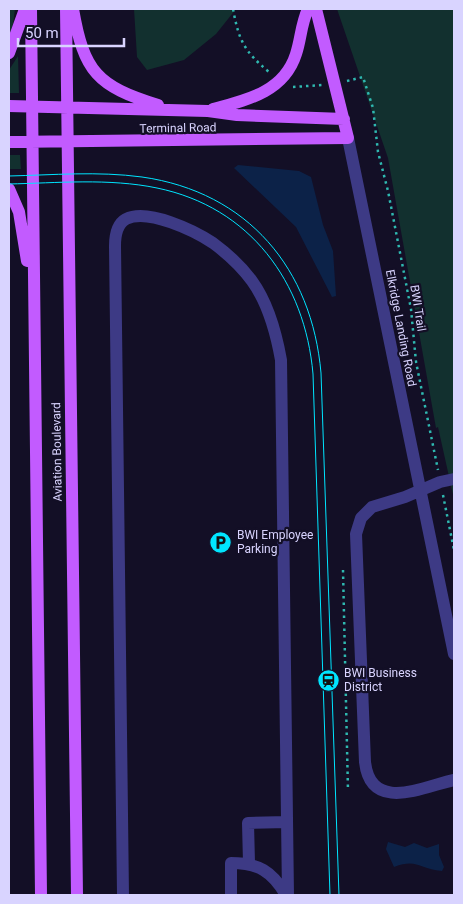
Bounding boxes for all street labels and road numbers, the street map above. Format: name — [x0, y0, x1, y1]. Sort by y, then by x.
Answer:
street label: Terminal Road — [139, 120, 217, 136]
street label: Elkridge Landing Road — [383, 268, 419, 388]
street label: BWI Trail — [407, 284, 429, 332]
street label: Aviation Boulevard — [49, 402, 65, 502]

